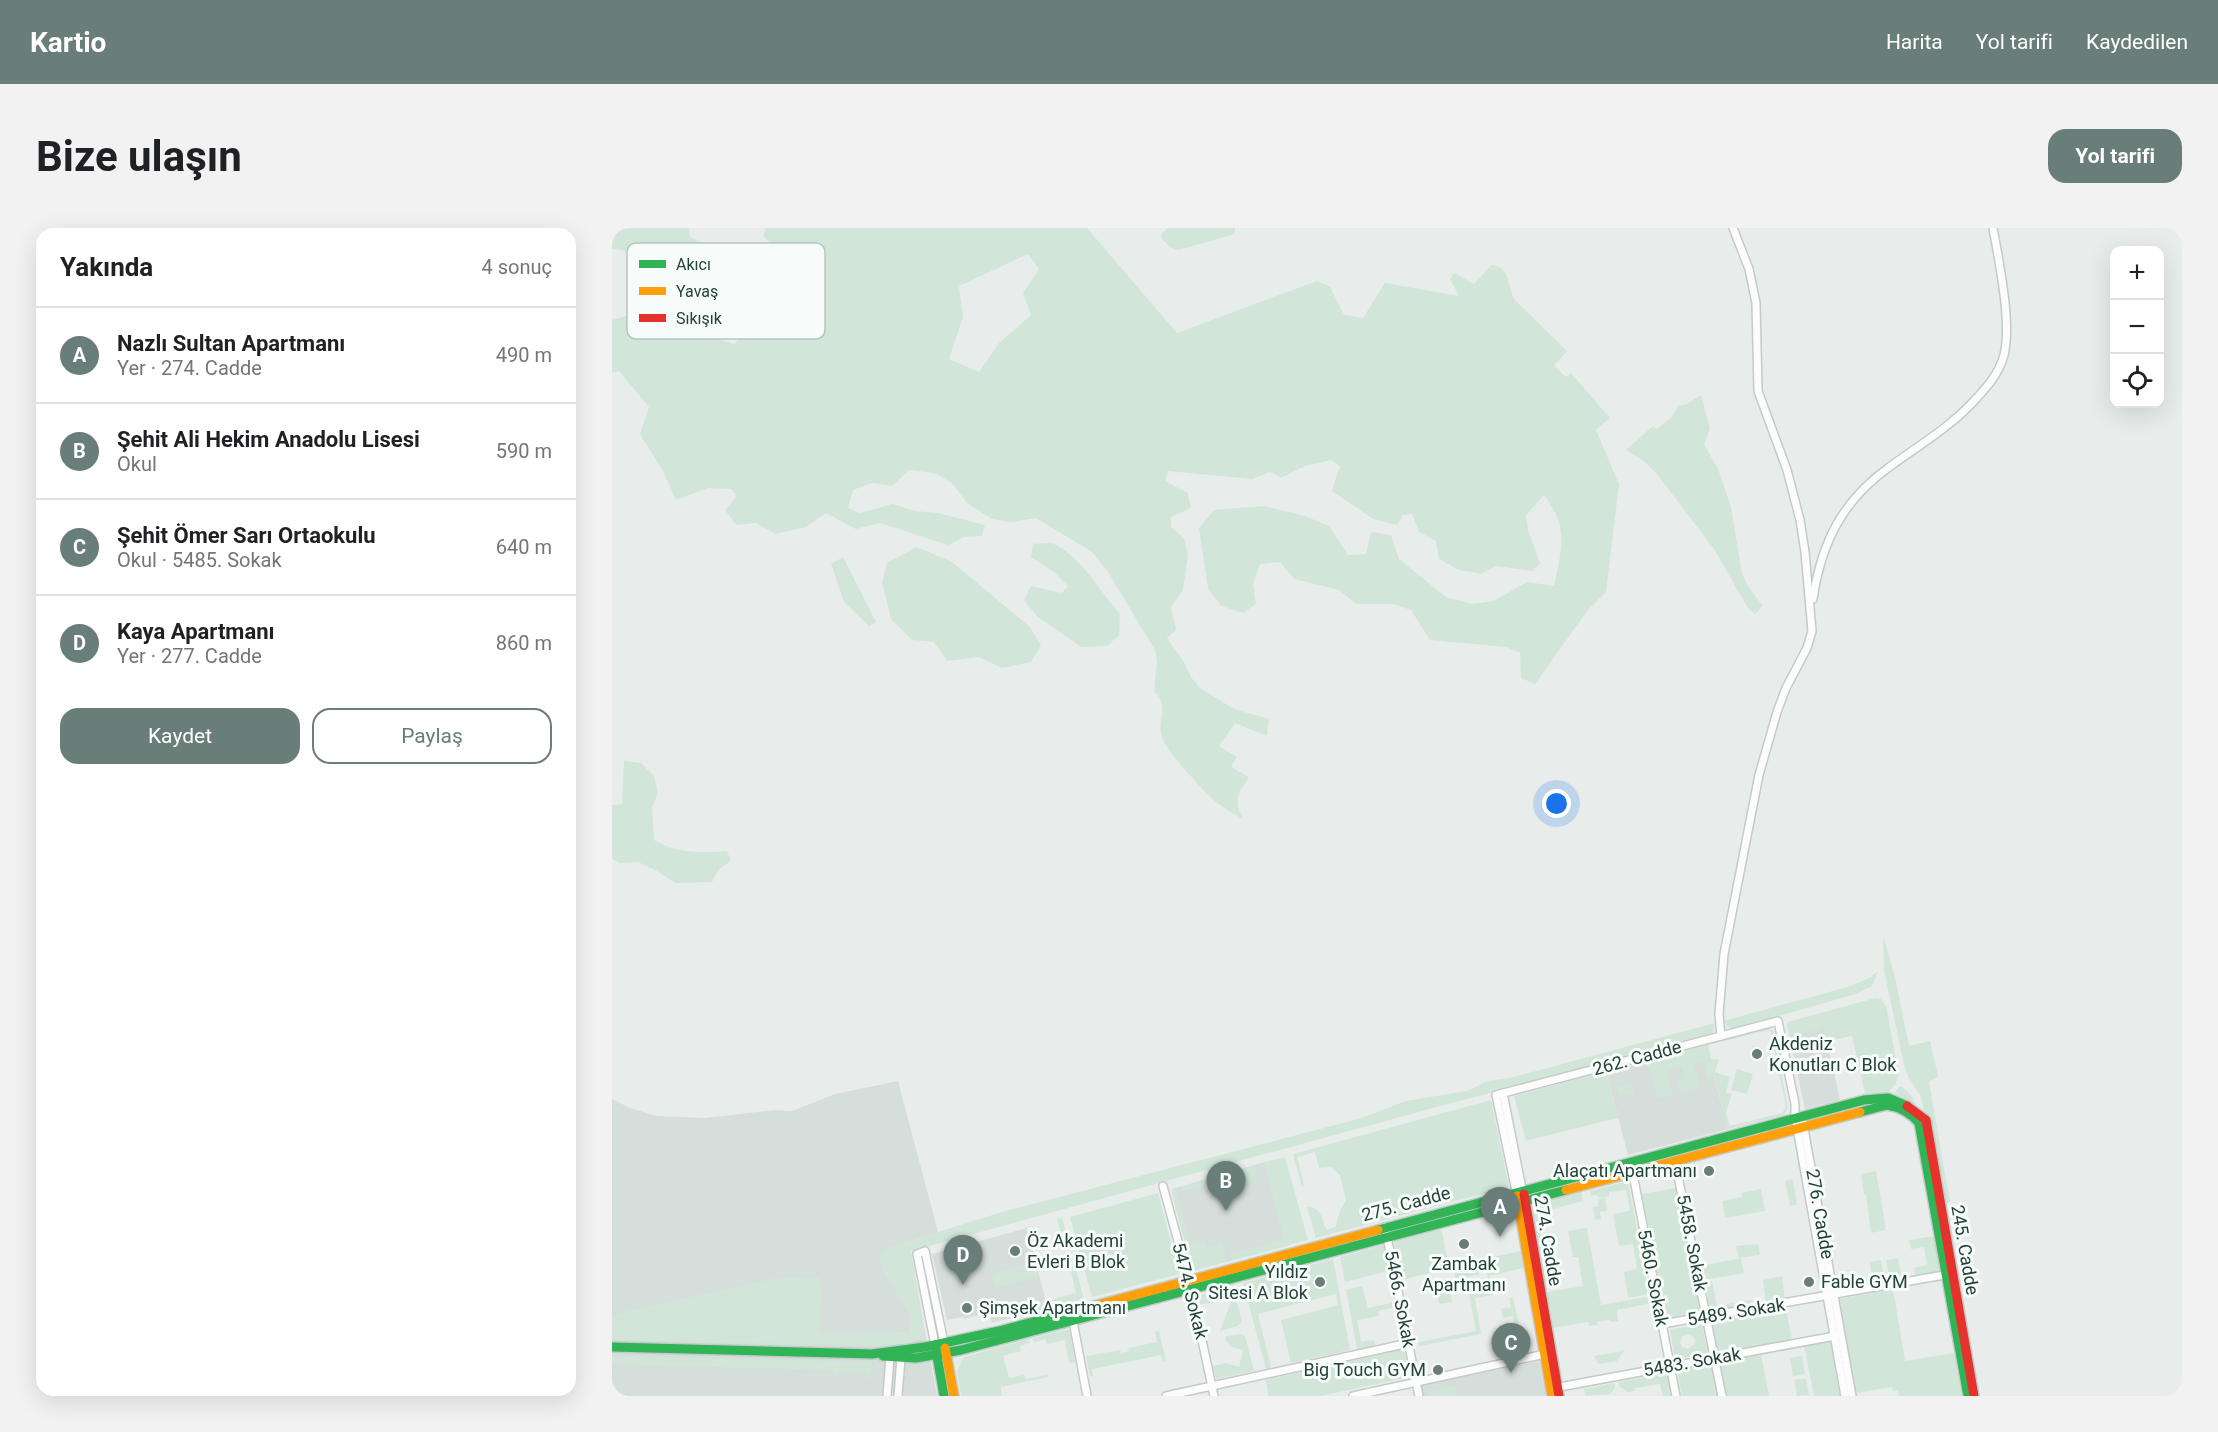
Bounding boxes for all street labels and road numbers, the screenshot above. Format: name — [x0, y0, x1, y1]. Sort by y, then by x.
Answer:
street label: 262. Cadde — [1590, 1036, 1684, 1079]
street label: 276. Cadde — [1802, 1167, 1839, 1261]
street label: 275. Cadde — [1359, 1182, 1453, 1225]
street label: 5458. Sokak — [1673, 1192, 1712, 1294]
street label: 274. Cadde — [1530, 1194, 1567, 1288]
street label: 245. Cadde — [1947, 1203, 1984, 1297]
street label: 5460. Sokak — [1634, 1227, 1673, 1329]
street label: 5474. Sokak — [1168, 1240, 1213, 1342]
street label: 5466. Sokak — [1381, 1248, 1420, 1350]
street label: 5489. Sokak — [1686, 1293, 1787, 1330]
street label: 5483. Sokak — [1642, 1342, 1743, 1380]

